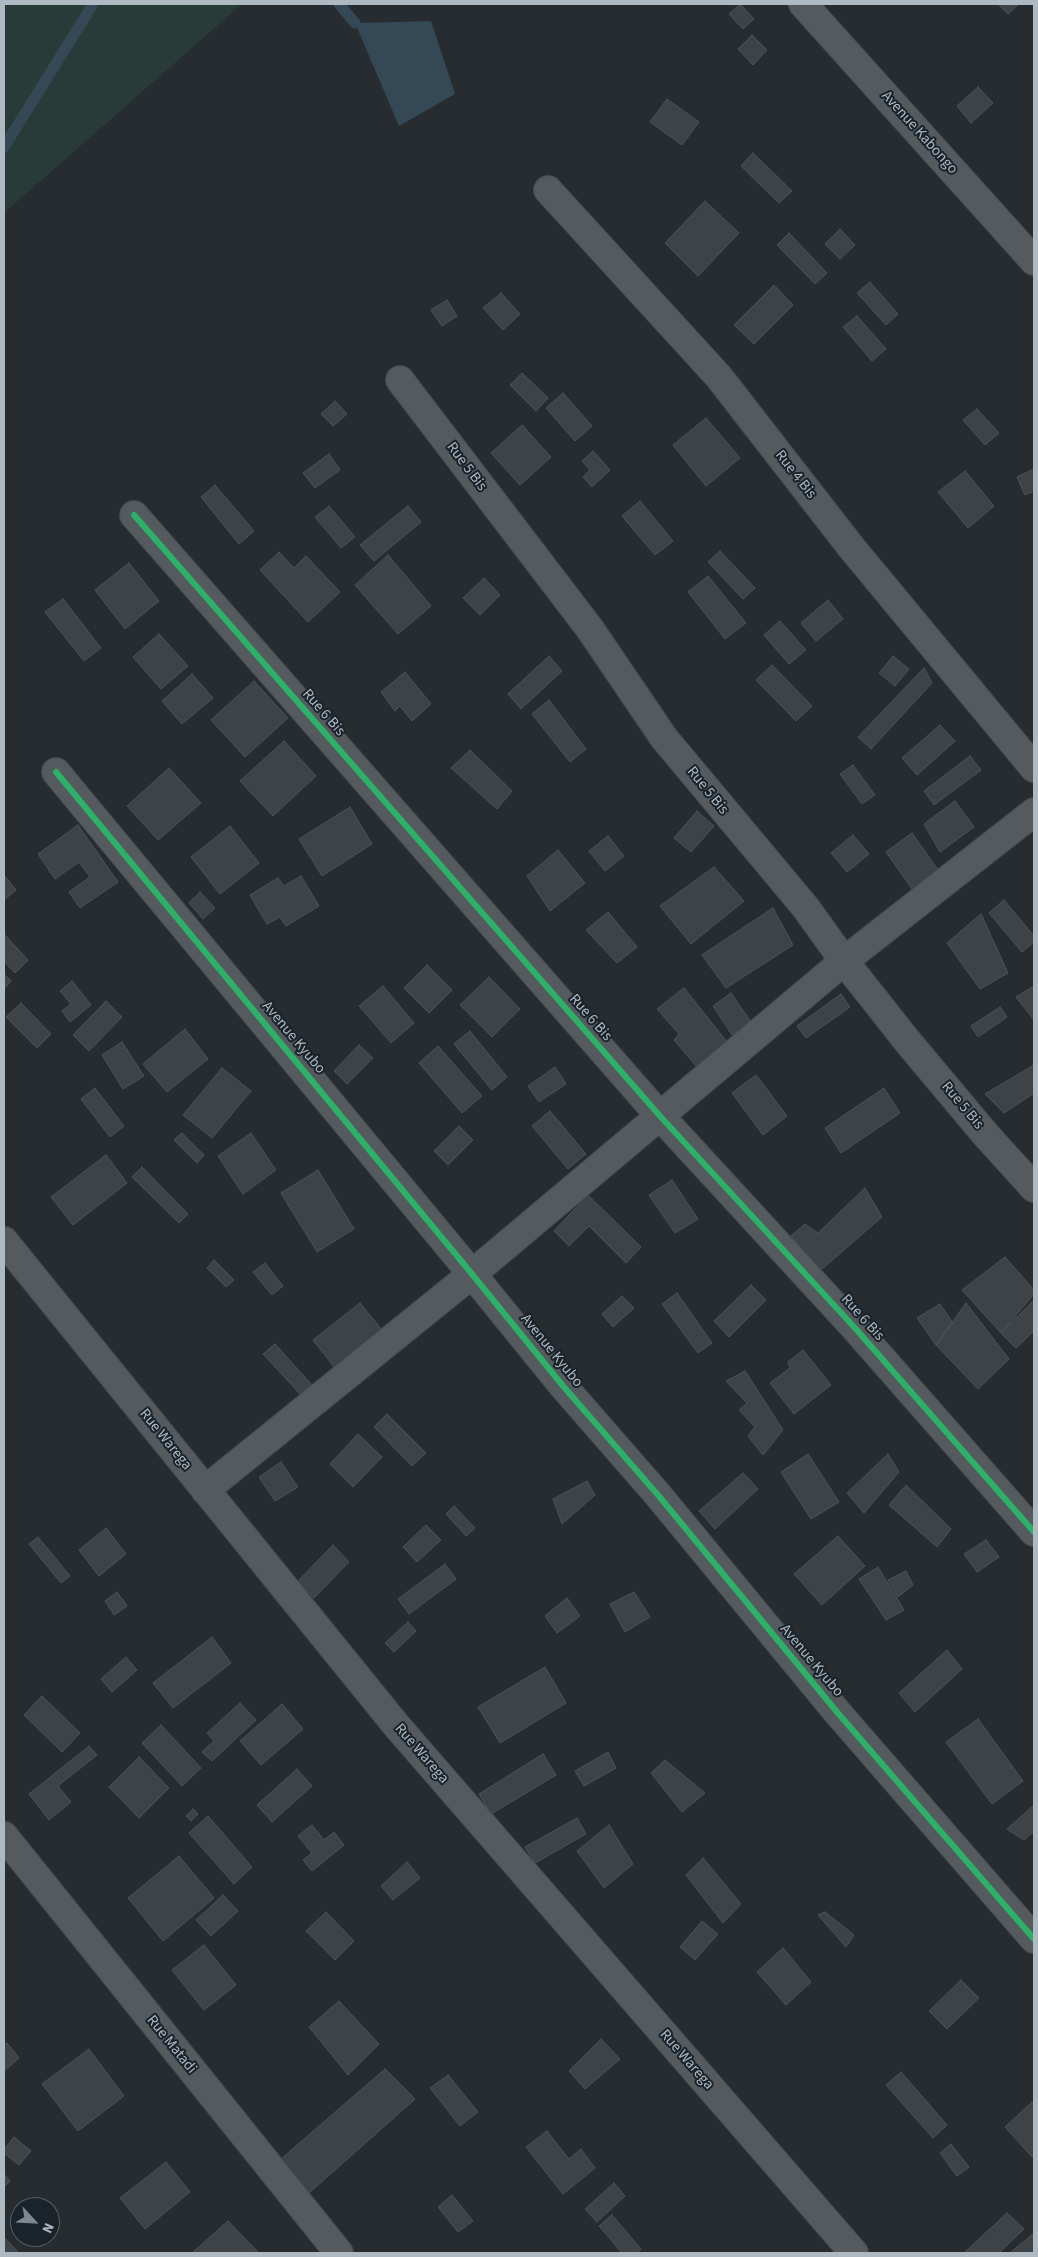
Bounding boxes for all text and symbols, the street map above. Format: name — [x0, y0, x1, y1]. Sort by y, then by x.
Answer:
street label: Avenue Kabongo — [877, 88, 961, 178]
street label: Rue 5 Bis — [442, 439, 490, 495]
street label: Rue 4 Bis — [771, 447, 819, 503]
street label: Rue 6 Bis — [298, 686, 348, 740]
street label: Rue 5 Bis — [682, 763, 732, 819]
street label: Rue 6 Bis — [565, 991, 615, 1045]
street label: Avenue Kyubo — [257, 998, 329, 1078]
street label: Rue 5 Bis — [937, 1079, 987, 1133]
street label: Rue 6 Bis — [836, 1291, 888, 1345]
street label: Avenue Kyubo — [516, 1311, 586, 1391]
street label: Rue Warega — [135, 1406, 195, 1474]
street label: Avenue Kyubo — [775, 1621, 847, 1701]
street label: Rue Warega — [390, 1720, 452, 1788]
street label: Rue Matadi — [142, 2012, 200, 2078]
street label: Rue Warega — [655, 2026, 717, 2094]
north arrow — [10, 2197, 60, 2247]
text: N — [37, 2219, 59, 2236]

